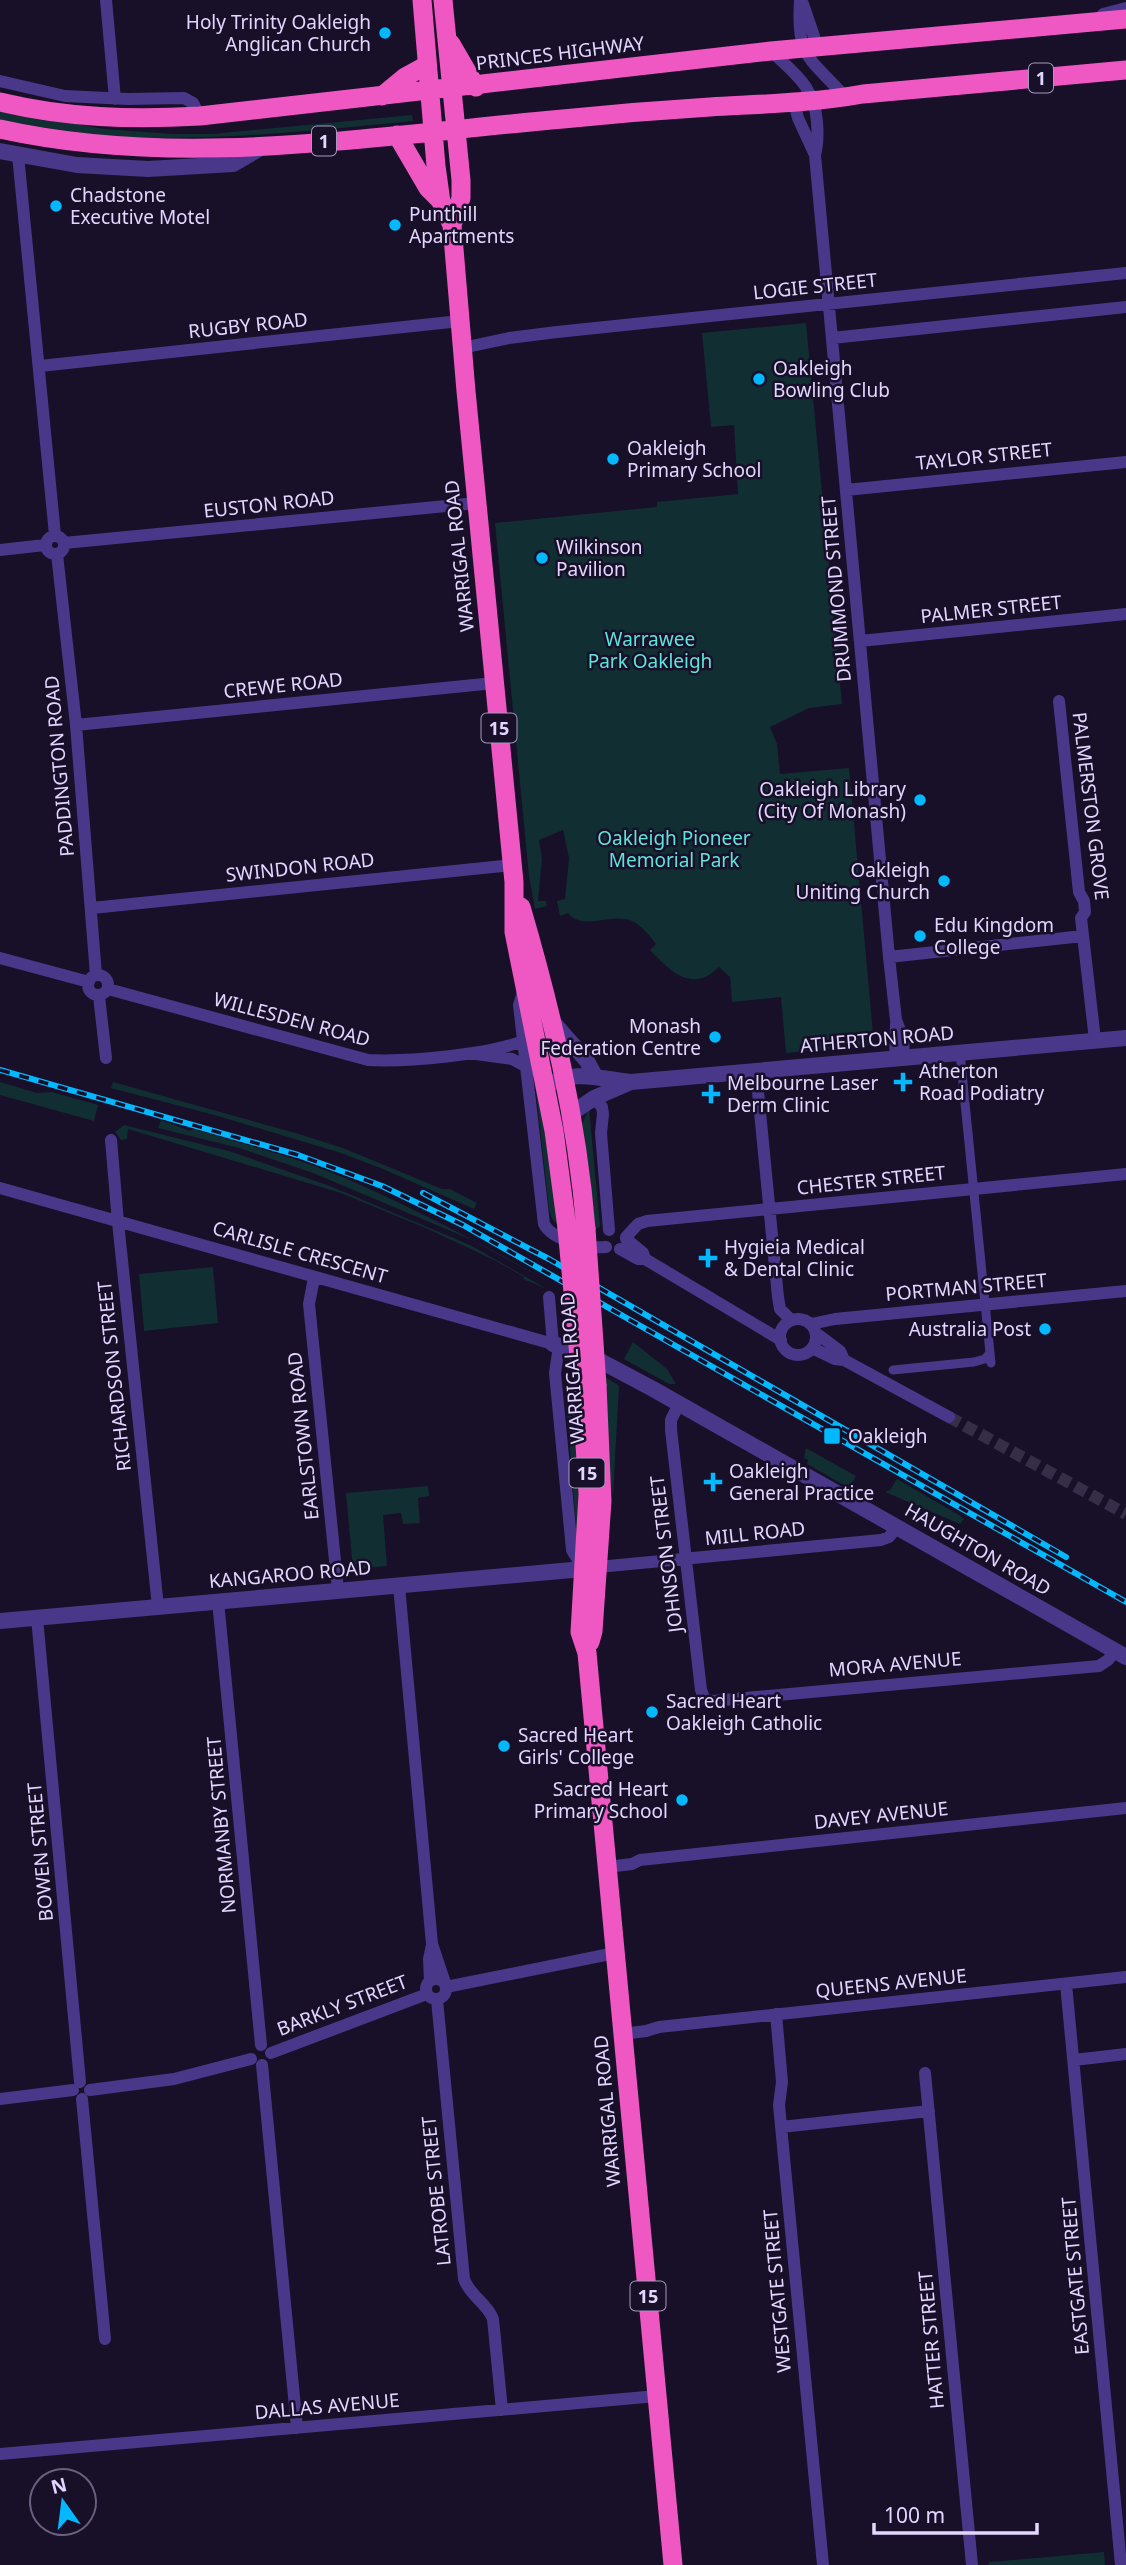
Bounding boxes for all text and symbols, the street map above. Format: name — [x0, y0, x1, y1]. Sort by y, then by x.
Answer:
place label: Holy Trinity Oakleigh Anglican Church — [186, 9, 371, 57]
marker: Holy Trinity Oakleigh Anglican Church — [377, 25, 393, 41]
street label: PRINCES HIGHWAY — [474, 30, 646, 76]
road number: 1 — [1029, 64, 1053, 92]
road number: 1 — [312, 126, 336, 156]
place label: Chadstone Executive Motel — [70, 182, 210, 230]
marker: Chadstone Executive Motel — [48, 198, 64, 214]
place label: Punthill Apartments — [409, 201, 514, 249]
marker: Punthill Apartments — [387, 217, 403, 233]
street label: LOGIE STREET — [752, 267, 879, 305]
street label: RUGBY ROAD — [187, 306, 309, 344]
place label: Oakleigh Bowling Club — [773, 355, 890, 403]
marker: Oakleigh Bowling Club — [751, 371, 767, 387]
place label: Oakleigh Primary School — [627, 435, 761, 483]
street label: TAYLOR STREET — [915, 436, 1054, 476]
marker: Oakleigh Primary School — [605, 451, 621, 467]
street label: WARRIGAL ROAD — [438, 479, 480, 633]
street label: EUSTON ROAD — [202, 484, 336, 524]
street label: DRUMMOND STREET — [815, 494, 857, 683]
place label: Wilkinson Pavilion — [556, 534, 643, 582]
marker: Wilkinson Pavilion — [534, 550, 550, 566]
street label: PALMER STREET — [919, 589, 1063, 629]
park label: Warrawee Park Oakleigh — [588, 626, 712, 674]
street label: CREWE ROAD — [222, 666, 344, 704]
street label: PADDINGTON ROAD — [38, 674, 80, 858]
street label: PALMERSTON GROVE — [1067, 710, 1115, 902]
road number: 15 — [482, 714, 516, 742]
place label: Oakleigh Library (City Of Monash) — [758, 776, 906, 824]
marker: Oakleigh Library (City Of Monash) — [912, 792, 928, 808]
park label: Oakleigh Pioneer Memorial Park — [597, 825, 751, 873]
street label: SWINDON ROAD — [224, 846, 376, 888]
place label: Oakleigh Uniting Church — [796, 857, 930, 905]
marker: Oakleigh Uniting Church — [936, 873, 952, 889]
place label: Edu Kingdom College — [934, 912, 1054, 960]
marker: Edu Kingdom College — [912, 928, 928, 944]
street label: WILLESDEN ROAD — [211, 986, 373, 1052]
place label: Monash Federation Centre — [540, 1013, 701, 1061]
street label: ATHERTON ROAD — [799, 1019, 955, 1059]
marker: Monash Federation Centre — [707, 1029, 723, 1045]
place label: Atherton Road Podiatry — [919, 1058, 1045, 1106]
place label: Melbourne Laser Derm Clinic — [727, 1070, 878, 1118]
marker: Atherton Road Podiatry — [893, 1072, 913, 1092]
marker: Melbourne Laser Derm Clinic — [701, 1084, 721, 1104]
street label: CHESTER STREET — [795, 1159, 947, 1201]
street label: CARLISLE CRESCENT — [210, 1215, 391, 1290]
place label: Hygieia Medical & Dental Clinic — [724, 1234, 865, 1282]
marker: Hygieia Medical & Dental Clinic — [698, 1248, 718, 1268]
street label: PORTMAN STREET — [884, 1267, 1048, 1307]
street label: RICHARDSON STREET — [91, 1279, 137, 1473]
street label: WARRIGAL ROAD — [554, 1291, 590, 1445]
place label: Australia Post — [909, 1316, 1031, 1342]
marker: Australia Post — [1037, 1321, 1053, 1337]
street label: EARLSTOWN ROAD — [281, 1351, 325, 1521]
place label: Oakleigh — [848, 1423, 928, 1449]
marker: Oakleigh — [822, 1426, 842, 1446]
road number: 15 — [570, 1458, 604, 1488]
place label: Oakleigh General Practice — [729, 1458, 874, 1506]
marker: Oakleigh General Practice — [703, 1472, 723, 1492]
street label: JOHNSON STREET — [643, 1474, 689, 1636]
street label: HAUGHTON ROAD — [900, 1497, 1056, 1601]
street label: MILL ROAD — [704, 1515, 806, 1551]
street label: KANGAROO ROAD — [208, 1554, 372, 1594]
street label: MORA AVENUE — [828, 1645, 962, 1683]
place label: Sacred Heart Oakleigh Catholic — [666, 1688, 822, 1736]
marker: Sacred Heart Oakleigh Catholic — [644, 1704, 660, 1720]
place label: Sacred Heart Girls' College — [518, 1722, 634, 1770]
street label: NORMANBY STREET — [200, 1735, 242, 1915]
marker: Sacred Heart Girls' College — [496, 1738, 512, 1754]
place label: Sacred Heart Primary School — [534, 1776, 668, 1824]
street label: BOWEN STREET — [21, 1781, 59, 1922]
marker: Sacred Heart Primary School — [674, 1792, 690, 1808]
street label: DAVEY AVENUE — [813, 1795, 949, 1835]
street label: QUEENS AVENUE — [814, 1962, 968, 2004]
street label: BARKLY STREET — [273, 1968, 411, 2042]
street label: WARRIGAL ROAD — [587, 2034, 627, 2188]
street label: LATROBE STREET — [415, 2114, 457, 2267]
street label: EASTGATE STREET — [1055, 2195, 1095, 2356]
street label: WESTGATE STREET — [757, 2208, 797, 2374]
street label: HATTER STREET — [912, 2270, 950, 2410]
road number: 15 — [630, 2282, 666, 2310]
street label: DALLAS AVENUE — [253, 2387, 401, 2425]
north arrow — [28, 2467, 98, 2537]
text: N — [48, 2471, 70, 2500]
scale bar — [874, 2492, 1037, 2536]
text: 100 m — [884, 2501, 945, 2529]

